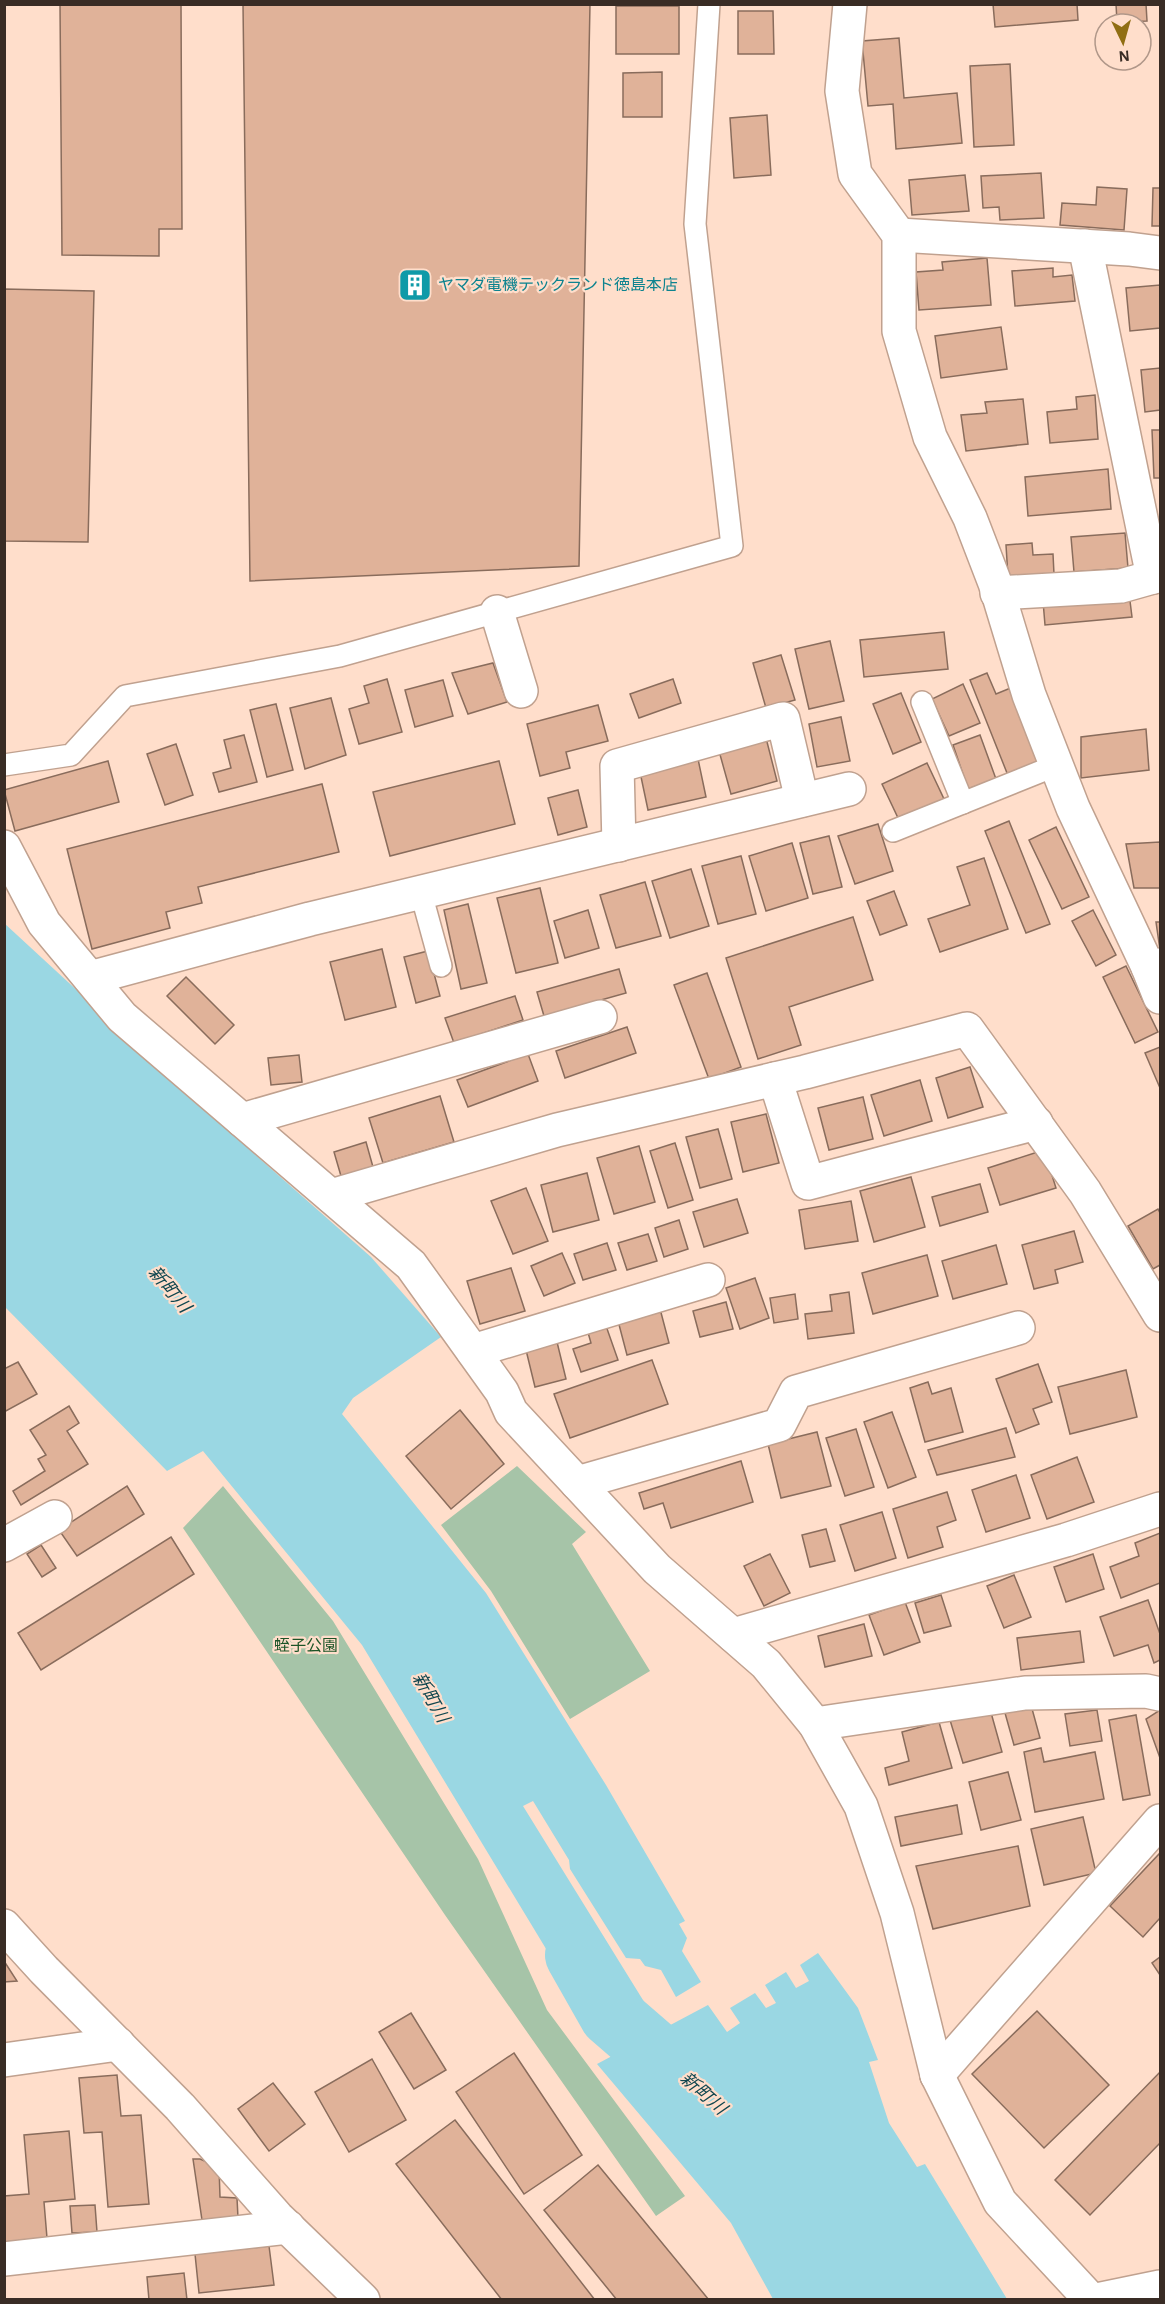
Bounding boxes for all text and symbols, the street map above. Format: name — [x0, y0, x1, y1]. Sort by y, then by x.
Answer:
north arrow — [1093, 12, 1153, 72]
text: N — [1118, 47, 1130, 64]
building icon: ヤマダ電機テックランド徳島本店 — [397, 267, 433, 303]
place label: ヤマダ電機テックランド徳島本店 — [438, 276, 678, 293]
water label: 新町川 — [145, 1262, 196, 1318]
park label: 蛭子公園 — [274, 1637, 338, 1654]
water label: 新町川 — [409, 1669, 454, 1728]
water label: 新町川 — [677, 2068, 732, 2120]

